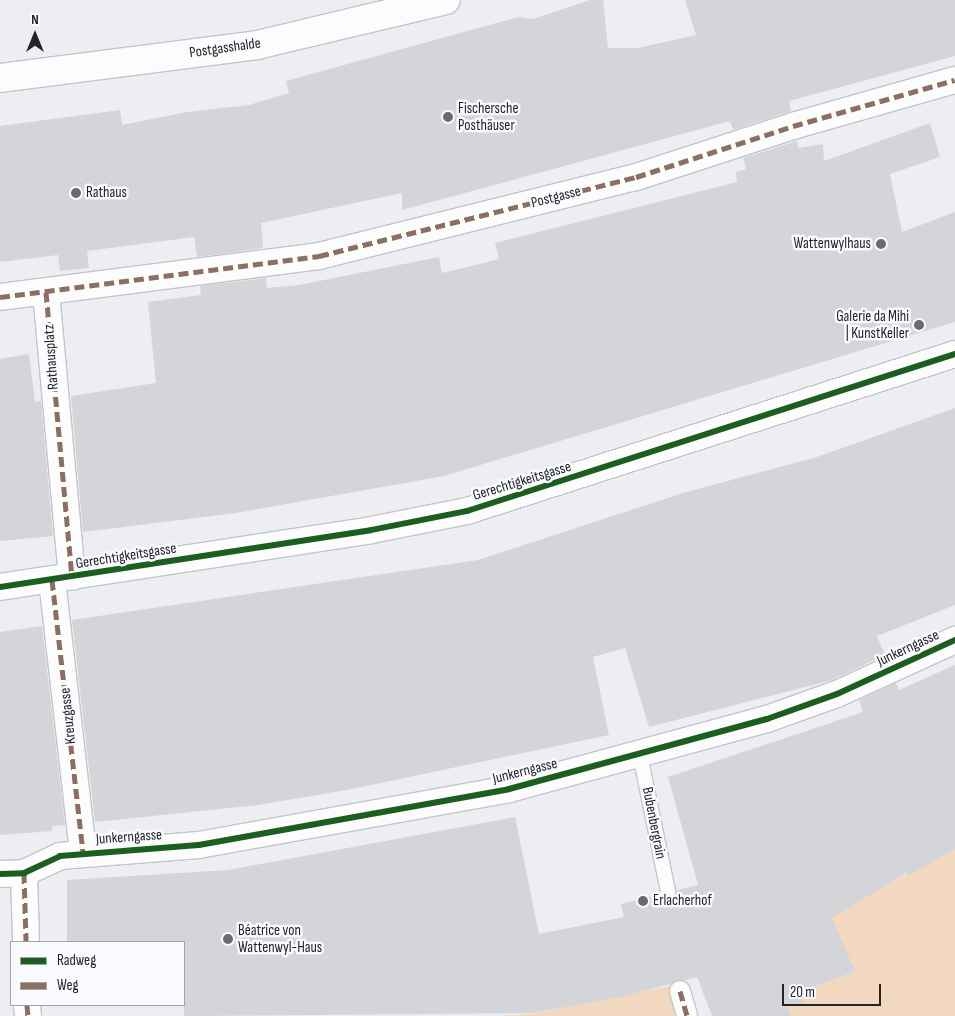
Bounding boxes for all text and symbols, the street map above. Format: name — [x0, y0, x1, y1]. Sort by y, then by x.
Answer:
north arrow — [10, 10, 60, 60]
text: N — [31, 11, 39, 28]
street label: Postgasshalde — [188, 34, 262, 62]
place label: Fischersche Posthäuser — [458, 99, 518, 134]
marker: Fischersche Posthäuser — [442, 111, 454, 123]
street label: Postgasse — [529, 182, 583, 212]
place label: Rathaus — [86, 184, 127, 202]
marker: Rathaus — [70, 187, 82, 199]
place label: Wattenwylhaus — [794, 235, 871, 253]
marker: Wattenwylhaus — [875, 238, 887, 250]
place label: Galerie da Mihi | KunstKeller — [836, 307, 909, 342]
marker: Galerie da Mihi | KunstKeller — [913, 319, 925, 331]
street label: Rathausplatz — [40, 324, 62, 390]
street label: Gerechtigkeitsgasse — [471, 458, 573, 504]
street label: Gerechtigkeitsgasse — [74, 539, 178, 573]
street label: Junkerngasse — [874, 626, 942, 670]
street label: Kreuzgasse — [56, 687, 80, 745]
street label: Junkerngasse — [491, 754, 559, 788]
street label: Bubenbergrain — [638, 786, 670, 860]
street label: Junkerngasse — [95, 826, 163, 848]
place label: Erlacherhof — [653, 892, 712, 910]
marker: Erlacherhof — [637, 895, 649, 907]
place label: Béatrice von Wattenwyl-Haus — [238, 921, 322, 956]
marker: Béatrice von Wattenwyl-Haus — [222, 933, 234, 945]
legend — [10, 941, 185, 1006]
text: Radweg — [57, 951, 96, 970]
scale bar — [785, 974, 884, 1006]
text: Weg — [57, 976, 79, 995]
text: 20 m — [790, 983, 815, 1002]

